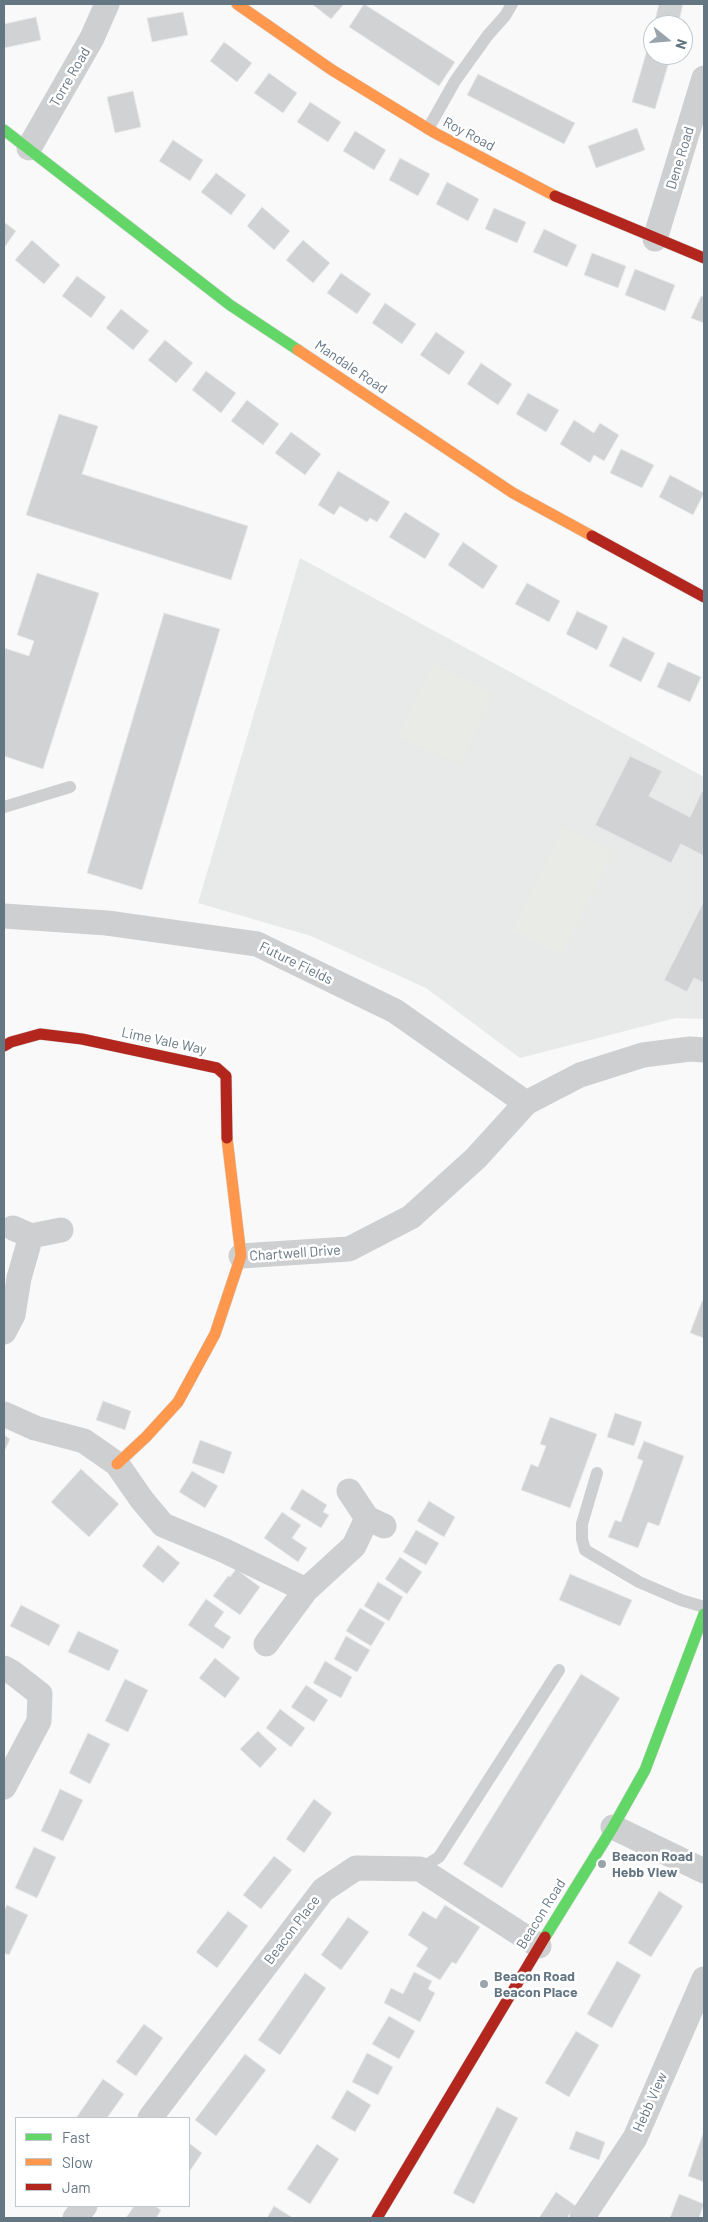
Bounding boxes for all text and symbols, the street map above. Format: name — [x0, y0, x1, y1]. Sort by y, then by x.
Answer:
north arrow — [643, 15, 693, 65]
text: N — [672, 37, 691, 51]
street label: Torre Road — [46, 44, 94, 110]
street label: Roy Road — [440, 113, 498, 155]
street label: Dene Road — [662, 125, 698, 191]
street label: Mandale Road — [312, 337, 390, 397]
street label: Future Fields — [256, 938, 336, 988]
street label: Lime Vale Way — [120, 1024, 208, 1058]
street label: Chartwell Drive — [249, 1241, 341, 1265]
place label: Beacon Road Hebb View — [612, 1848, 693, 1880]
marker: Beacon Road Hebb View — [596, 1858, 608, 1870]
street label: Beacon Road — [513, 1876, 569, 1952]
street label: Beacon Place — [261, 1892, 323, 1968]
place label: Beacon Road Beacon Place — [494, 1968, 578, 2000]
marker: Beacon Road Beacon Place — [478, 1978, 490, 1990]
street label: Hebb View — [629, 2069, 671, 2135]
legend — [15, 2117, 190, 2207]
text: Fast — [62, 2128, 90, 2146]
text: Slow — [62, 2153, 93, 2171]
text: Jam — [62, 2178, 91, 2196]

